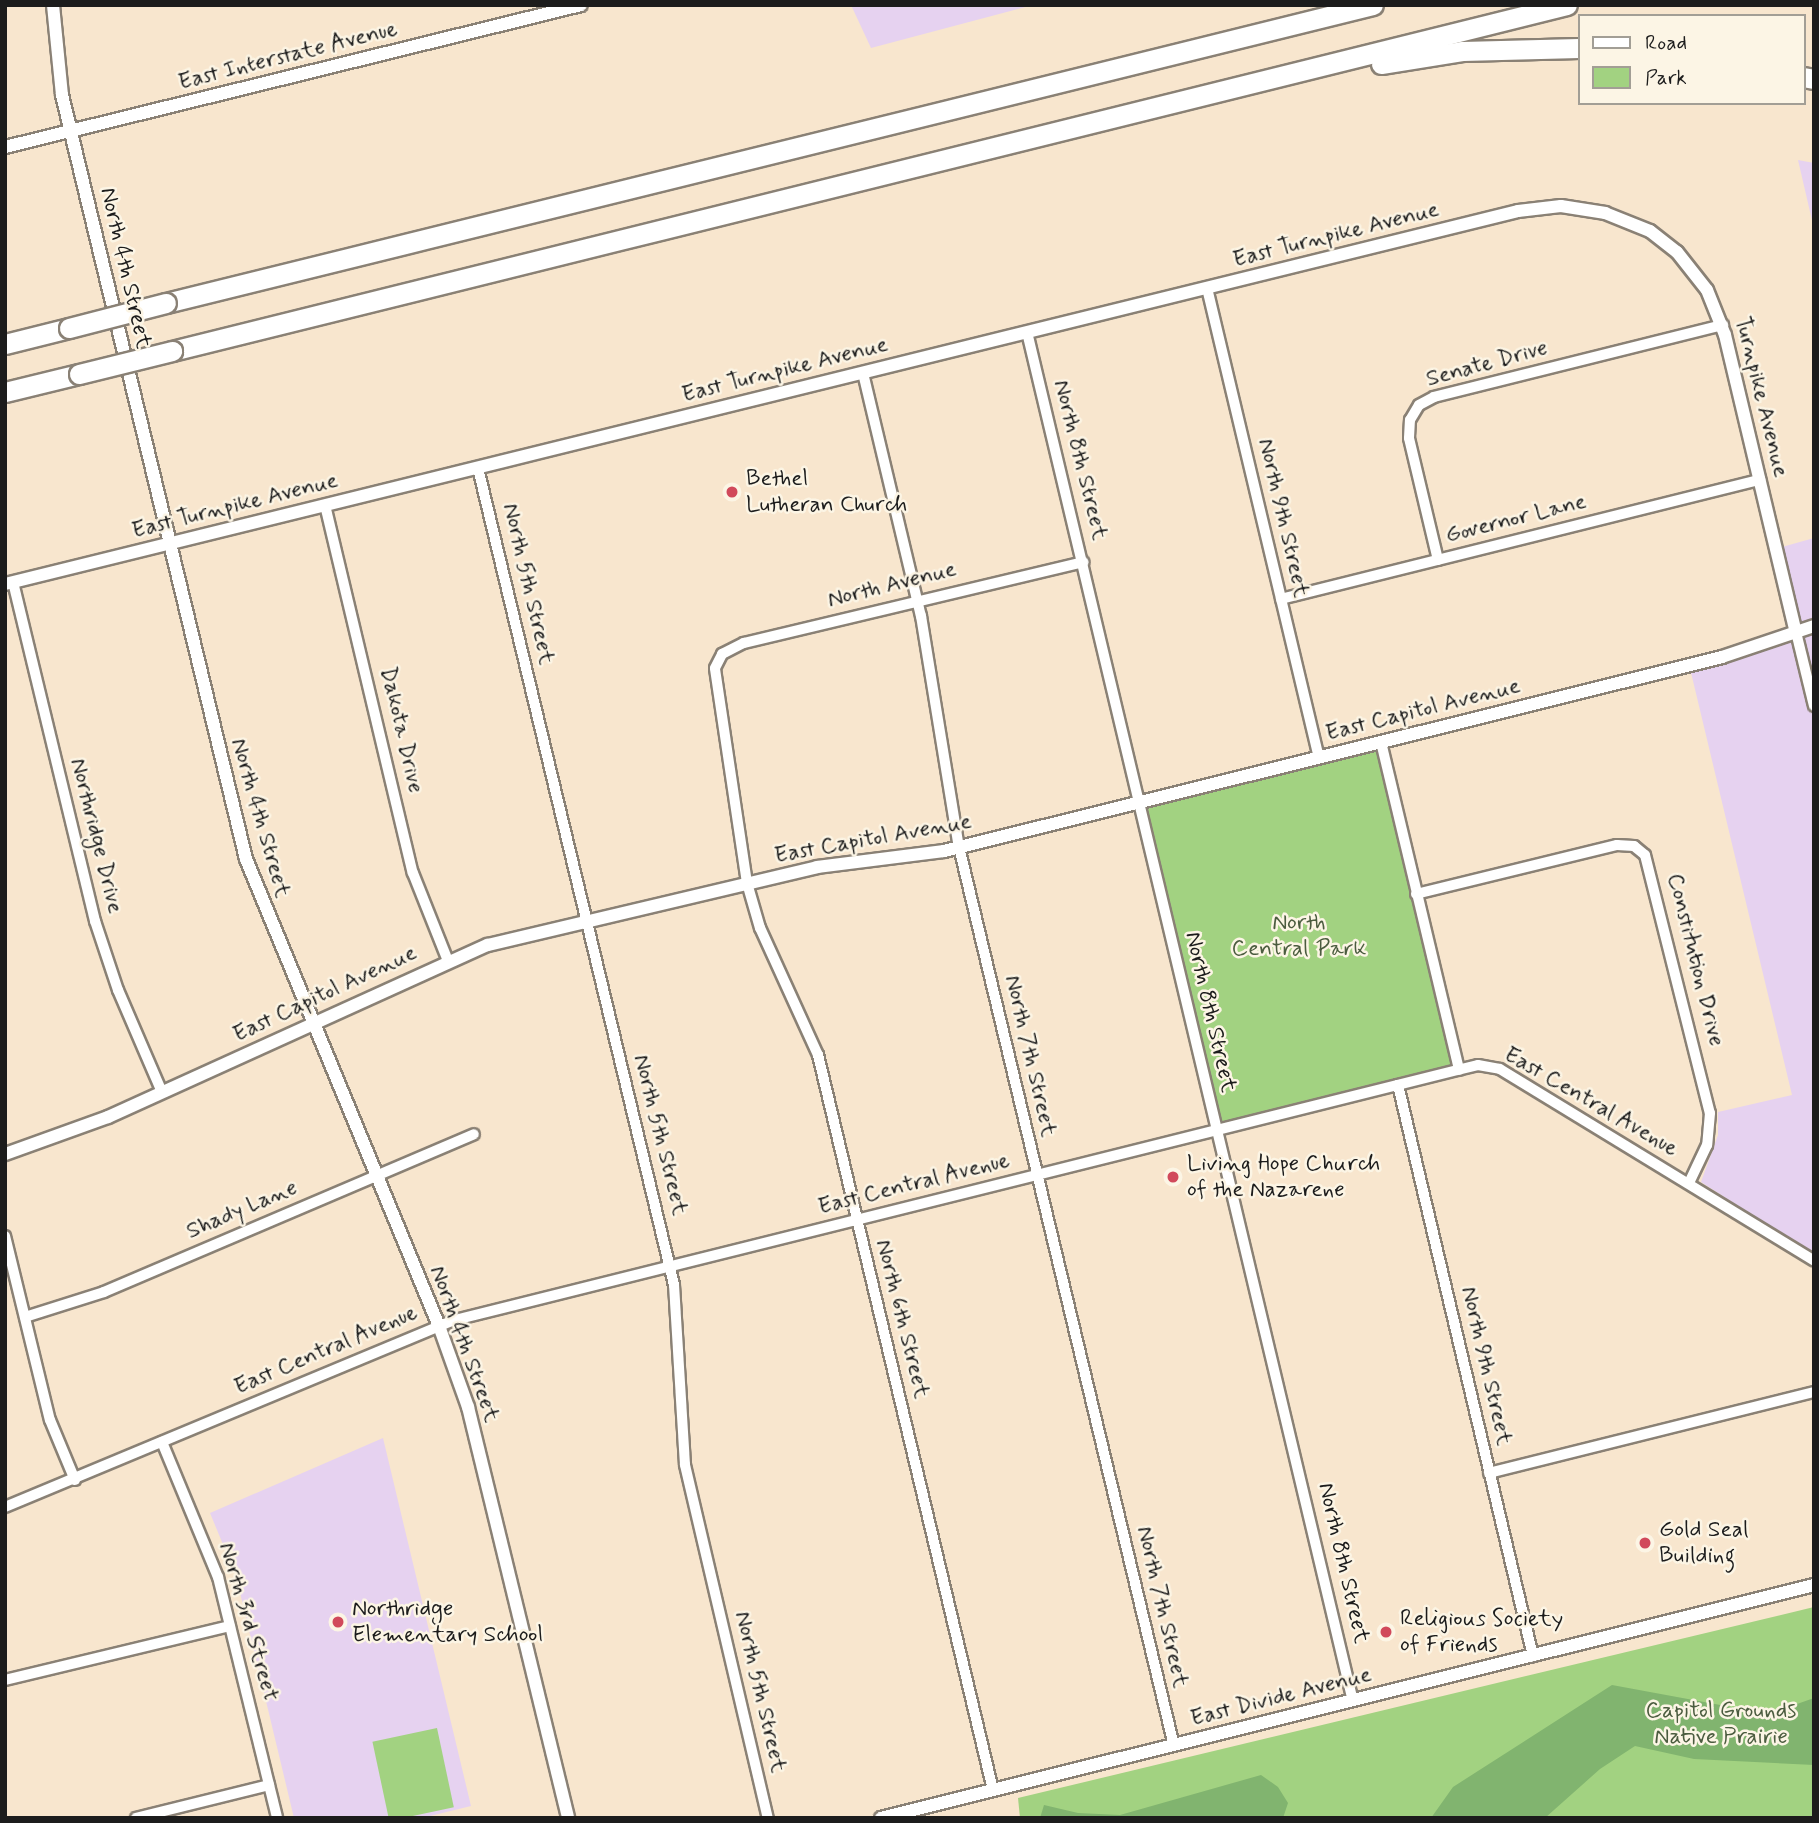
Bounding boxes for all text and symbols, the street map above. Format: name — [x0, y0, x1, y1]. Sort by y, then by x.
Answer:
legend — [1577, 14, 1805, 105]
street label: East Interstate Avenue — [174, 15, 402, 97]
text: Road — [1645, 29, 1687, 57]
text: Park — [1645, 64, 1687, 92]
street label: North 4th Street — [93, 185, 157, 351]
street label: East Turnpike Avenue — [1230, 196, 1442, 274]
street label: Turnpike Avenue — [1728, 314, 1794, 480]
street label: East Turnpike Avenue — [679, 331, 891, 409]
street label: Senate Drive — [1423, 335, 1551, 393]
street label: North 8th Street — [1047, 377, 1113, 543]
street label: North 9th Street — [1251, 436, 1315, 600]
place label: Bethel Lutheran Church — [746, 465, 913, 519]
street label: East Turnpike Avenue — [129, 467, 341, 545]
marker: Bethel Lutheran Church — [724, 484, 740, 500]
street label: Governor Lane — [1444, 489, 1588, 549]
street label: North 5th Street — [496, 501, 560, 667]
street label: North Avenue — [825, 556, 959, 614]
street label: Dakota Drive — [373, 664, 429, 796]
street label: East Capitol Avenue — [1326, 673, 1520, 747]
street label: North 4th Street — [224, 735, 296, 901]
street label: Northridge Drive — [63, 756, 129, 916]
street label: East Capitol Avenue — [776, 809, 970, 869]
street label: Constitution Drive — [1660, 872, 1730, 1048]
park label: North Central Park — [1234, 909, 1364, 963]
street label: North 8th Street — [1178, 929, 1242, 1095]
street label: East Capitol Avenue — [232, 941, 418, 1047]
street label: North 7th Street — [998, 973, 1062, 1139]
street label: East Central Avenue — [1497, 1040, 1685, 1164]
street label: North 5th Street — [627, 1052, 693, 1218]
street label: East Central Avenue — [813, 1146, 1015, 1222]
place label: Living Hope Church of the Nazarene — [1187, 1150, 1381, 1204]
marker: Living Hope Church of the Nazarene — [1165, 1169, 1181, 1185]
street label: Shady Lane — [184, 1175, 300, 1245]
street label: North 6th Street — [869, 1237, 935, 1401]
street label: North 4th Street — [423, 1262, 505, 1426]
street label: North 9th Street — [1454, 1284, 1518, 1448]
street label: East Central Avenue — [228, 1298, 424, 1402]
street label: North 8th Street — [1311, 1480, 1375, 1646]
place label: Gold Seal Building — [1659, 1516, 1749, 1570]
street label: North 7th Street — [1130, 1524, 1194, 1690]
marker: Gold Seal Building — [1637, 1535, 1653, 1551]
street label: North 3rd Street — [212, 1540, 284, 1704]
place label: Northridge Elementary School — [352, 1595, 543, 1649]
place label: Religious Society of Friends — [1400, 1605, 1562, 1659]
street label: North 5th Street — [728, 1609, 792, 1775]
marker: Northridge Elementary School — [330, 1614, 346, 1630]
marker: Religious Society of Friends — [1378, 1624, 1394, 1640]
street label: East Divide Avenue — [1188, 1661, 1374, 1733]
park label: Capitol Grounds Native Prairie — [1646, 1697, 1796, 1751]

